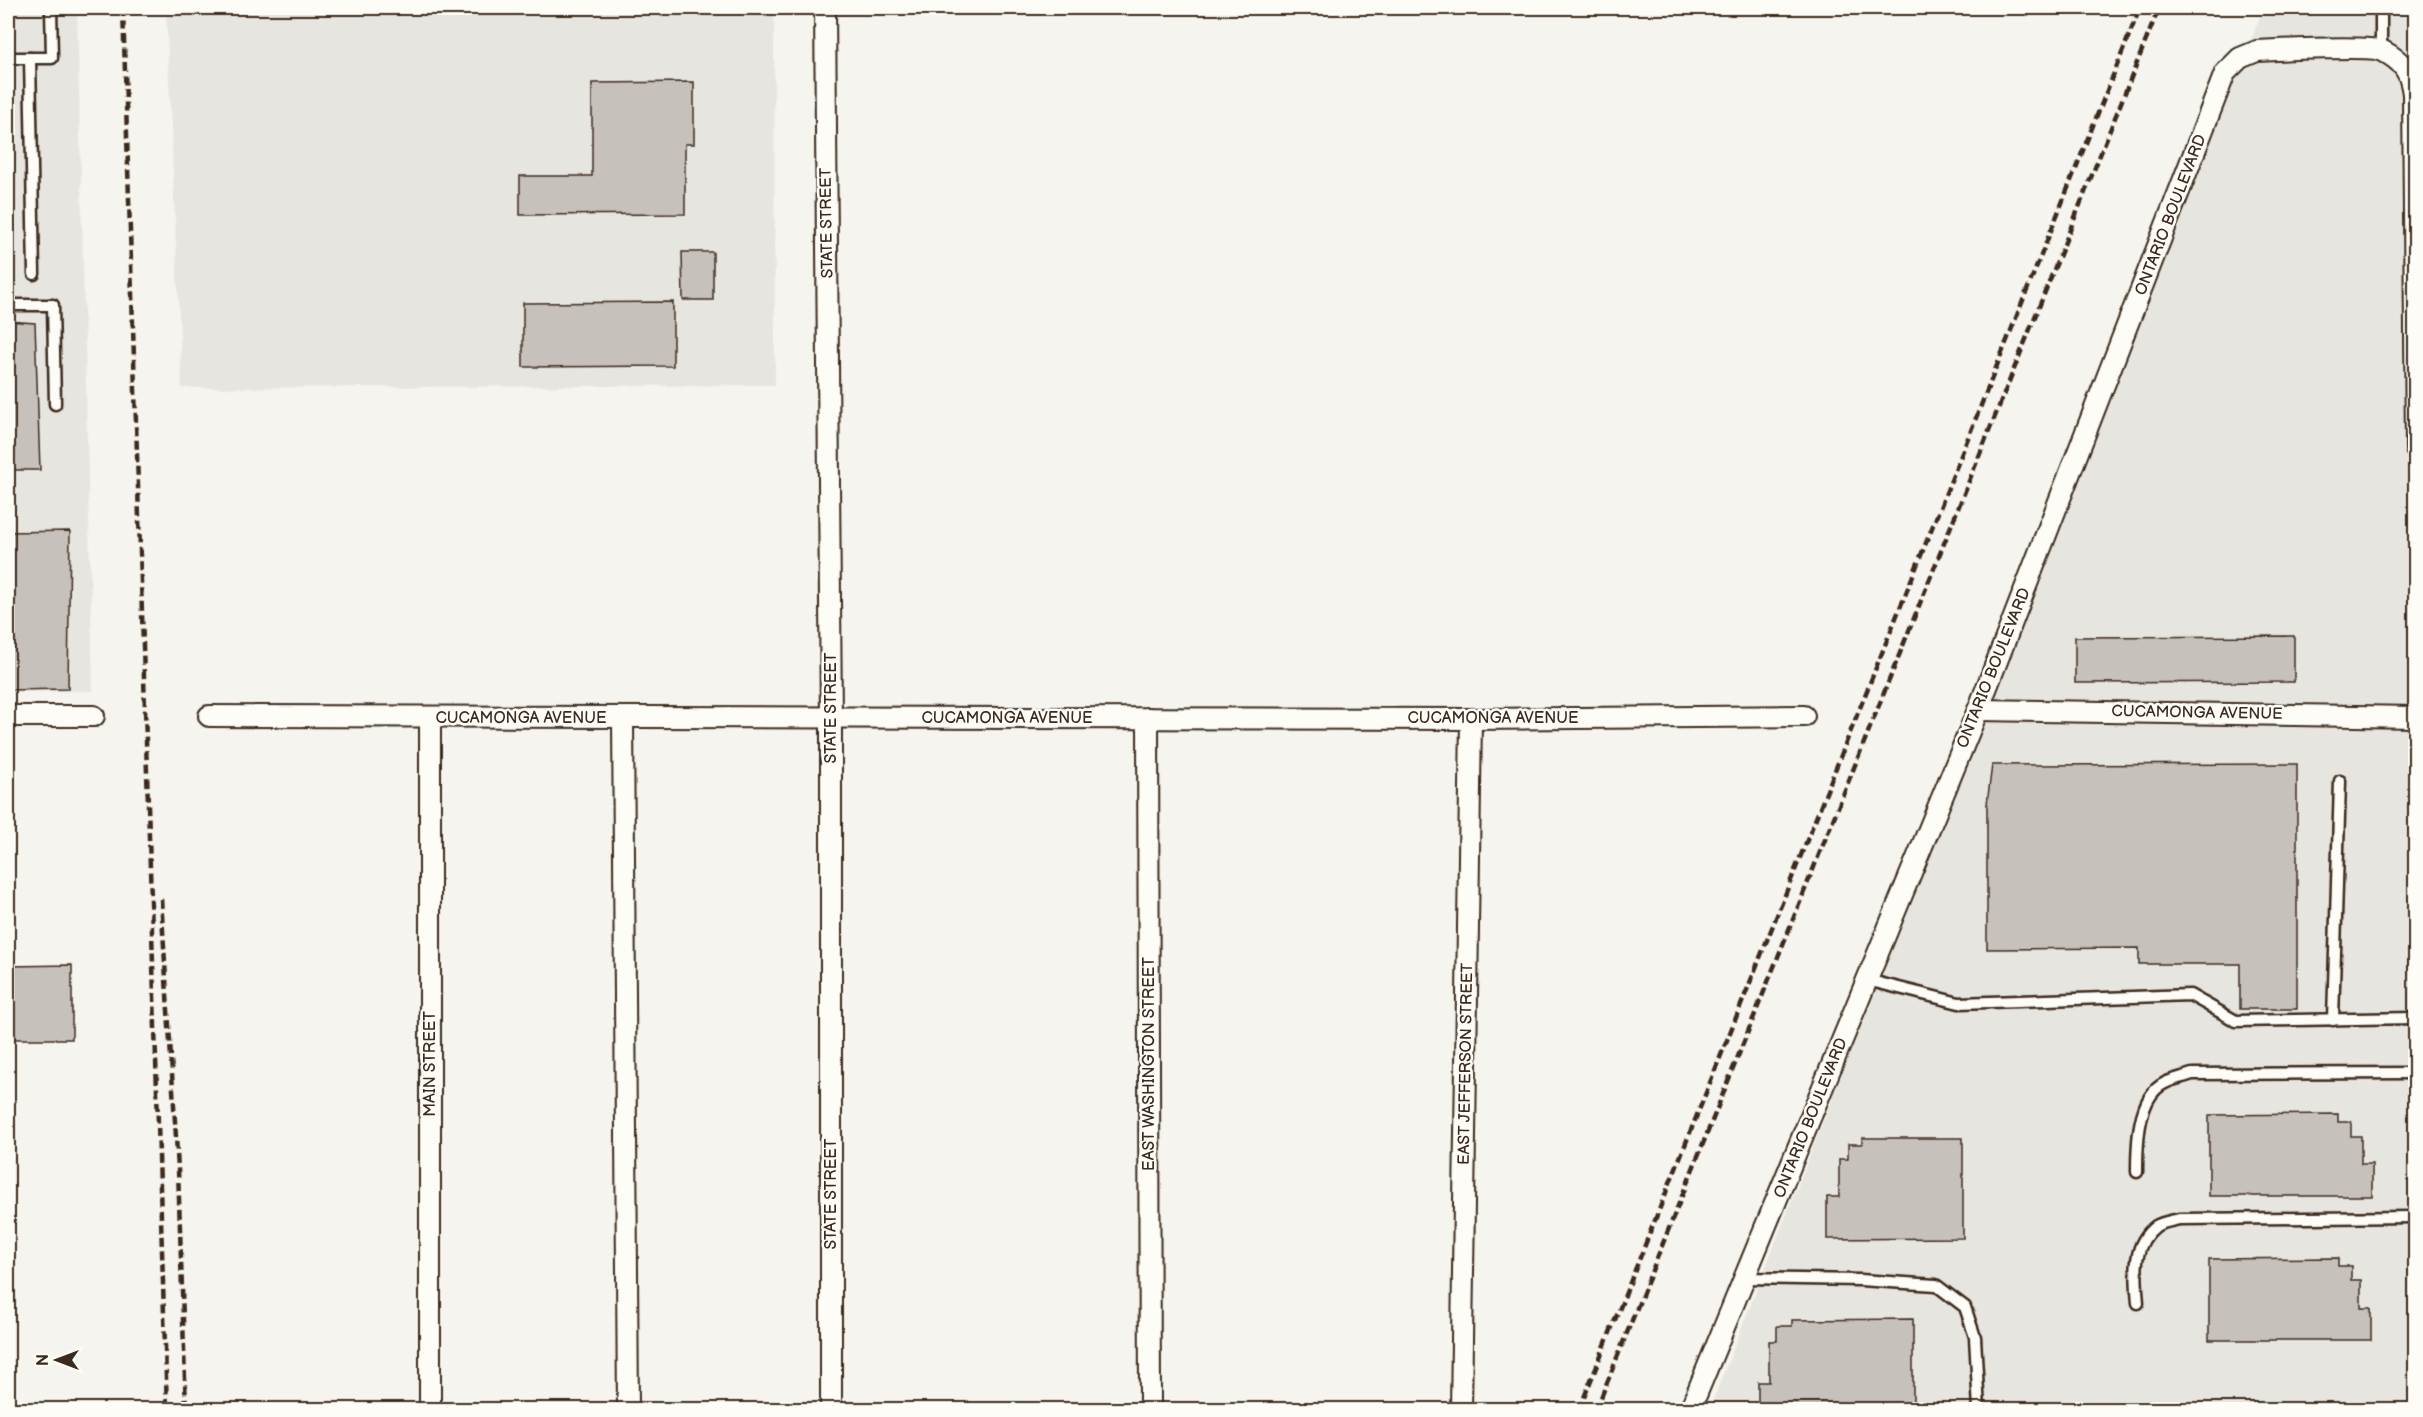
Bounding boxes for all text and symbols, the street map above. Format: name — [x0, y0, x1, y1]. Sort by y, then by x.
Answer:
street label: ONTARIO BOULEVARD — [2132, 132, 2210, 298]
street label: STATE STREET — [817, 167, 837, 279]
street label: ONTARIO BOULEVARD — [1953, 585, 2035, 751]
street label: STATE STREET — [822, 652, 841, 763]
street label: CUCAMONGA AVENUE — [2111, 702, 2283, 724]
street label: CUCAMONGA AVENUE — [435, 709, 607, 728]
street label: CUCAMONGA AVENUE — [921, 709, 1093, 728]
street label: CUCAMONGA AVENUE — [1407, 709, 1579, 728]
street label: EAST WASHINGTON STREET — [1140, 957, 1159, 1171]
street label: EAST JEFFERSON STREET — [1455, 962, 1477, 1165]
street label: MAIN STREET — [421, 1011, 440, 1117]
street label: ONTARIO BOULEVARD — [1770, 1035, 1852, 1201]
street label: STATE STREET — [822, 1138, 841, 1249]
north arrow — [27, 1330, 87, 1390]
text: N — [34, 1354, 53, 1366]

